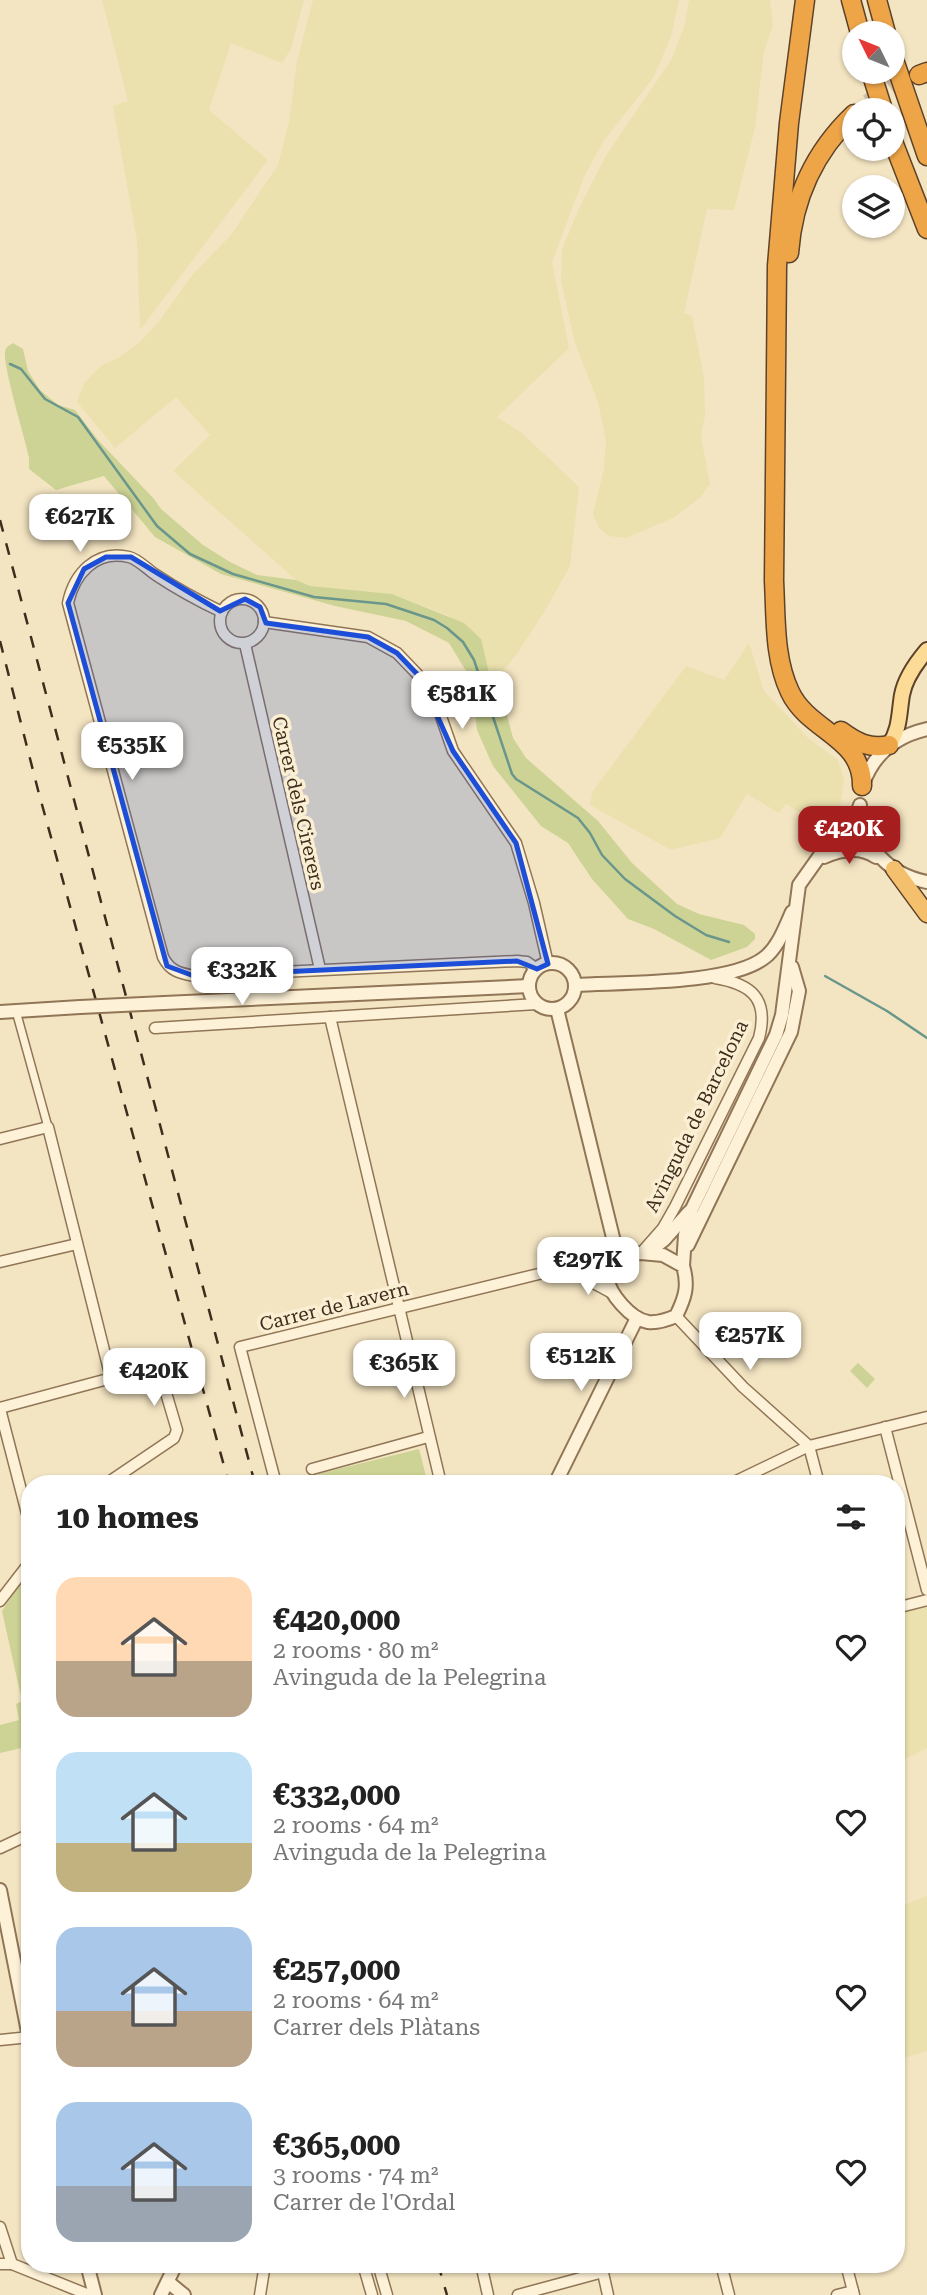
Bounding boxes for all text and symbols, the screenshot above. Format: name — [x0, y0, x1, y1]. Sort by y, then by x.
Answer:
north arrow — [842, 21, 905, 84]
map controls — [842, 21, 905, 238]
button: locate — [842, 98, 905, 161]
button: layers — [842, 175, 905, 238]
pin: €627K — [31, 494, 129, 554]
text: €627K — [45, 503, 115, 530]
pin: €581K — [413, 672, 511, 731]
text: €581K — [427, 680, 497, 707]
street label: Carrer dels Cirerers — [267, 714, 330, 892]
pin: €535K — [83, 722, 181, 782]
text: €535K — [97, 731, 167, 758]
pin: €420K — [800, 806, 898, 866]
text: €420K — [814, 815, 884, 842]
pin: €332K — [193, 948, 291, 1007]
text: €332K — [207, 956, 277, 983]
street label: Avinguda de Barcelona — [640, 1016, 753, 1216]
pin: €297K — [539, 1238, 637, 1297]
text: €297K — [553, 1246, 623, 1273]
street label: Carrer de Lavern — [257, 1277, 411, 1336]
pin: €257K — [701, 1312, 799, 1372]
text: €257K — [715, 1321, 785, 1348]
pin: €512K — [532, 1334, 630, 1393]
pin: €365K — [355, 1340, 453, 1400]
text: €512K — [546, 1342, 616, 1369]
pin: €420K — [105, 1348, 203, 1408]
text: €365K — [369, 1349, 439, 1376]
text: €420K — [119, 1357, 189, 1384]
icon: filters — [832, 1498, 870, 1536]
text: 10 homes — [56, 1500, 199, 1535]
text: €420,000 — [273, 1602, 400, 1637]
icon: home — [112, 1605, 196, 1689]
icon: heart — [832, 1628, 870, 1666]
text: 2 rooms · 80 m² — [273, 1637, 439, 1664]
text: Avinguda de la Pelegrina — [273, 1664, 546, 1691]
text: €332,000 — [273, 1777, 400, 1812]
icon: home — [112, 1780, 196, 1864]
icon: heart — [832, 1803, 870, 1841]
text: 2 rooms · 64 m² — [273, 1812, 439, 1839]
text: Avinguda de la Pelegrina — [273, 1839, 546, 1866]
text: €257,000 — [273, 1952, 400, 1987]
icon: home — [112, 1955, 196, 2039]
icon: heart — [832, 1978, 870, 2016]
text: 2 rooms · 64 m² — [273, 1987, 439, 2014]
text: Carrer dels Plàtans — [273, 2014, 480, 2041]
text: €365,000 — [273, 2127, 400, 2162]
icon: home — [112, 2130, 196, 2214]
icon: heart — [832, 2153, 870, 2191]
text: 3 rooms · 74 m² — [273, 2162, 439, 2189]
text: Carrer de l'Ordal — [273, 2189, 455, 2216]

